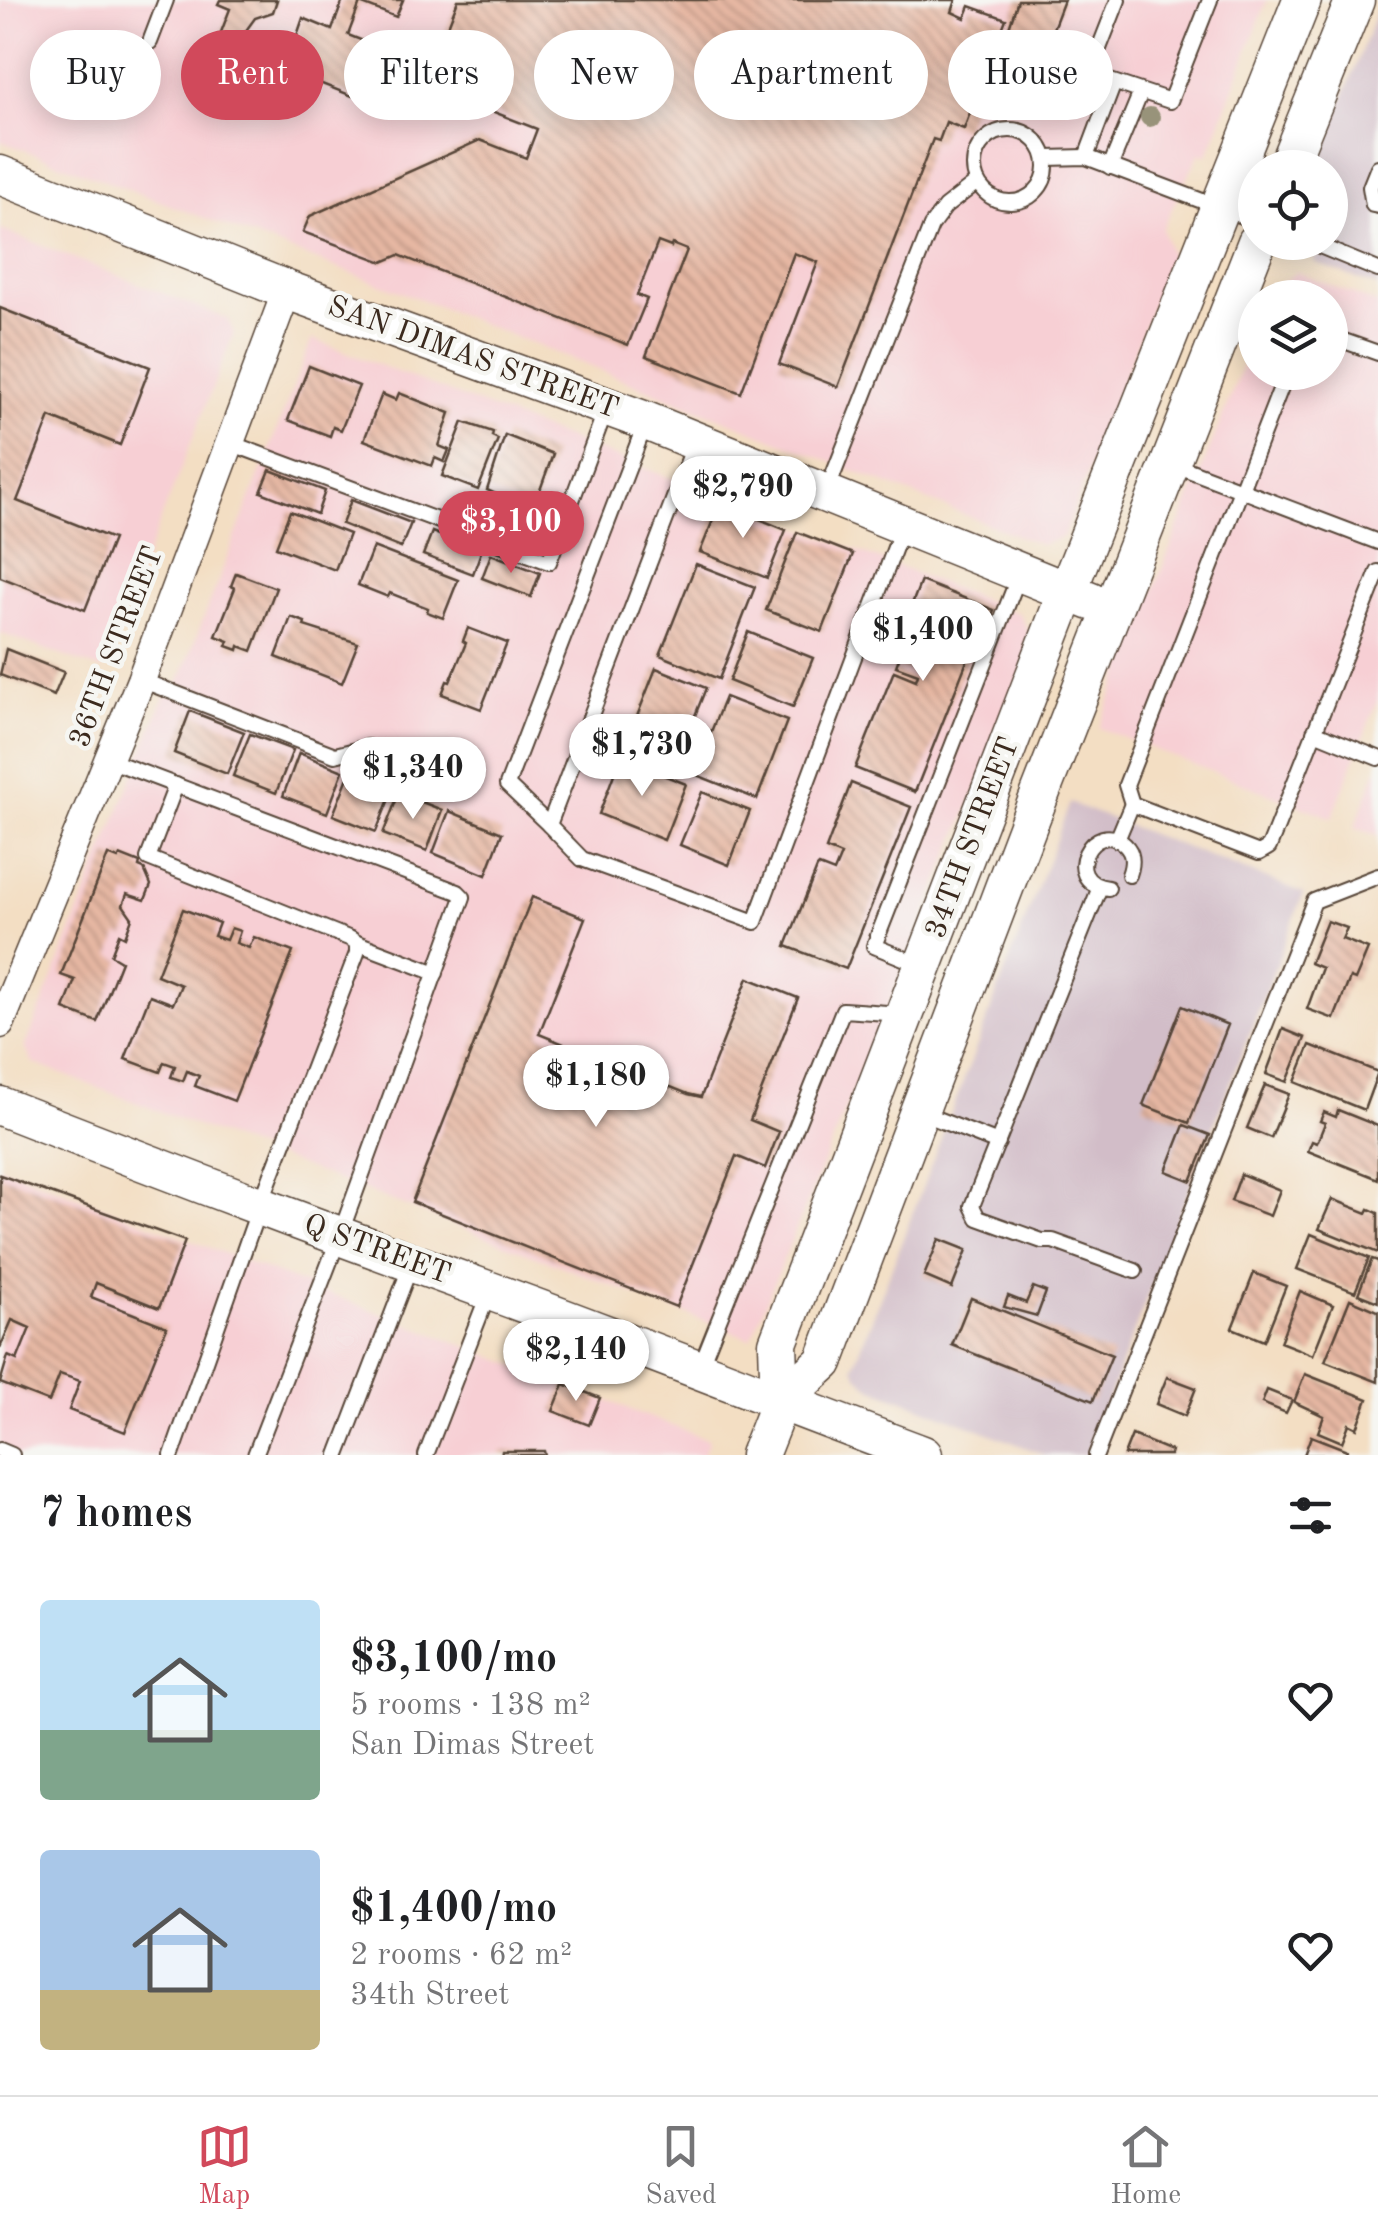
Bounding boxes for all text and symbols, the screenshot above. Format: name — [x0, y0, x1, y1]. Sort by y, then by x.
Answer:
chip: Buy — [30, 30, 161, 120]
chip: Rent — [181, 30, 324, 120]
chip: Filters — [344, 30, 514, 120]
chip: New — [534, 30, 674, 120]
chip: Apartment — [694, 30, 928, 120]
chip: House — [948, 30, 1113, 120]
map controls — [1238, 150, 1348, 390]
button: locate — [1238, 150, 1348, 260]
button: layers — [1238, 280, 1348, 390]
street label: SAN DIMAS STREET — [324, 291, 622, 425]
pin: $2,790 — [662, 456, 824, 541]
text: $2,790 — [692, 472, 794, 504]
pin: $3,100 — [430, 491, 592, 576]
text: $3,100 — [460, 507, 562, 539]
street label: 36TH STREET — [65, 542, 169, 752]
pin: $1,400 — [842, 599, 1004, 684]
text: $1,400 — [872, 615, 974, 647]
pin: $1,730 — [561, 714, 723, 799]
text: $1,730 — [591, 730, 693, 762]
street label: 34TH STREET — [921, 733, 1025, 943]
pin: $1,340 — [332, 737, 494, 822]
text: $1,340 — [362, 753, 464, 785]
pin: $1,180 — [515, 1045, 677, 1130]
text: $1,180 — [545, 1061, 647, 1093]
street label: Q STREET — [300, 1210, 454, 1290]
pin: $2,140 — [495, 1319, 657, 1404]
text: $2,140 — [525, 1335, 627, 1367]
icon: filters — [1283, 1488, 1338, 1543]
text: 7 homes — [40, 1494, 192, 1536]
text: $3,100/mo — [350, 1639, 557, 1681]
icon: home — [120, 1640, 240, 1760]
icon: heart — [1283, 1673, 1338, 1728]
text: 5 rooms · 138 m² — [350, 1690, 591, 1722]
text: San Dimas Street — [350, 1730, 594, 1762]
text: $1,400/mo — [350, 1889, 557, 1931]
icon: home — [120, 1890, 240, 2010]
icon: heart — [1283, 1923, 1338, 1978]
text: 2 rooms · 62 m² — [350, 1940, 572, 1972]
text: 34th Street — [350, 1980, 510, 2012]
tab: Map — [197, 2119, 252, 2214]
tab: Saved — [645, 2119, 717, 2214]
tab: Home — [1110, 2119, 1181, 2214]

